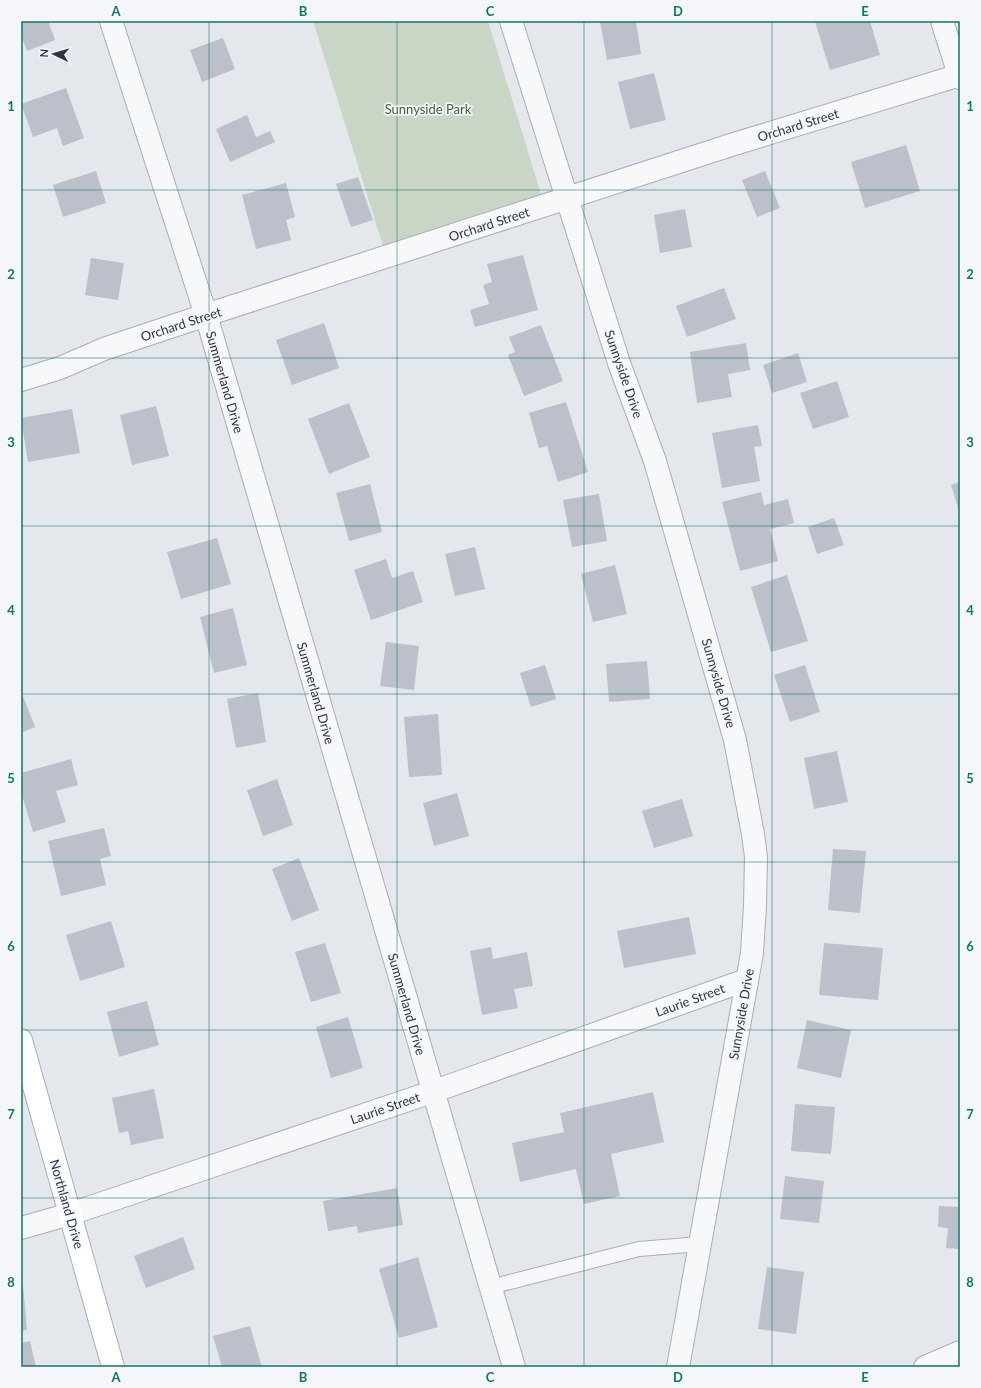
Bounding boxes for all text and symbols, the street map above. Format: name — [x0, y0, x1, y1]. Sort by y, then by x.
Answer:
text: A — [110, 3, 121, 19]
text: B — [299, 3, 308, 19]
text: C — [486, 3, 495, 19]
text: D — [673, 3, 683, 19]
text: E — [861, 3, 869, 19]
north arrow — [34, 34, 74, 74]
text: N — [37, 48, 50, 58]
text: 1 — [7, 98, 15, 114]
text: 1 — [966, 98, 974, 114]
park label: Sunnyside Park — [385, 101, 472, 117]
street label: Orchard Street — [756, 105, 841, 145]
street label: Orchard Street — [447, 203, 532, 245]
text: 2 — [7, 266, 15, 282]
text: 2 — [966, 266, 974, 282]
street label: Orchard Street — [139, 303, 224, 345]
street label: Sunnyside Drive — [601, 328, 647, 420]
street label: Summerland Drive — [203, 329, 247, 435]
text: 3 — [7, 434, 15, 450]
text: 3 — [966, 434, 974, 450]
text: 4 — [7, 602, 15, 618]
text: 4 — [966, 602, 974, 618]
street label: Sunnyside Drive — [699, 636, 739, 730]
street label: Summerland Drive — [294, 640, 338, 746]
text: 5 — [7, 770, 15, 786]
text: 5 — [966, 770, 974, 786]
text: 6 — [7, 938, 15, 954]
text: 6 — [966, 938, 974, 954]
street label: Summerland Drive — [385, 951, 429, 1057]
street label: Sunnyside Drive — [725, 967, 757, 1061]
street label: Laurie Street — [653, 980, 727, 1020]
street label: Laurie Street — [348, 1089, 422, 1127]
text: 7 — [7, 1106, 15, 1122]
text: 7 — [966, 1106, 974, 1122]
street label: Northland Drive — [47, 1158, 87, 1251]
text: 8 — [7, 1274, 15, 1290]
text: 8 — [966, 1274, 974, 1290]
text: A — [110, 1369, 121, 1385]
text: B — [299, 1369, 308, 1385]
text: C — [486, 1369, 495, 1385]
text: D — [673, 1369, 683, 1385]
text: E — [861, 1369, 869, 1385]

